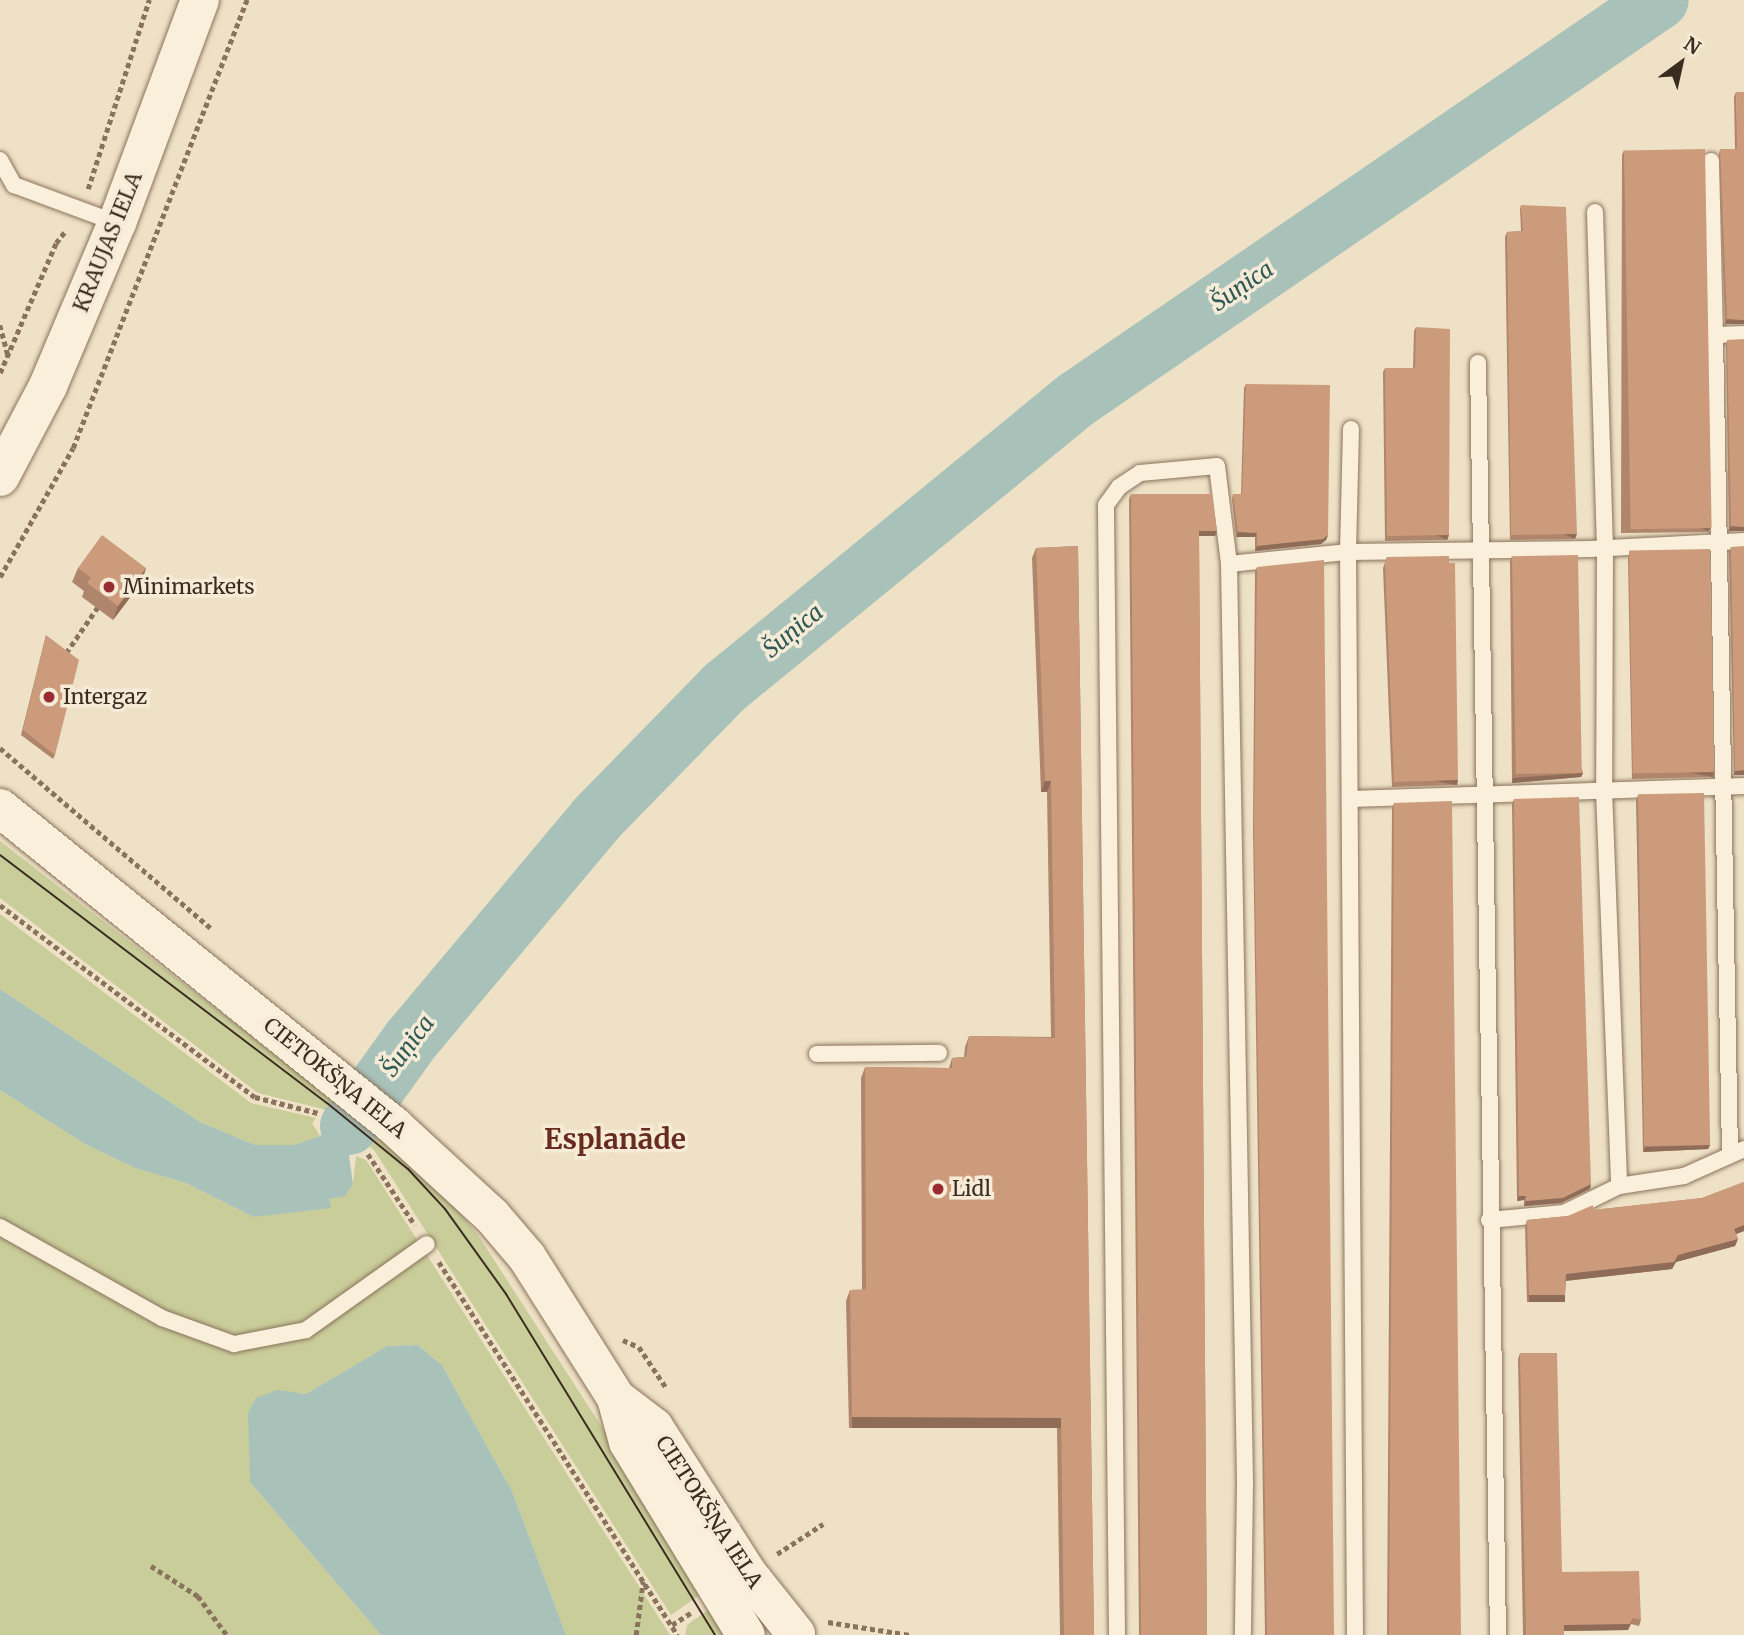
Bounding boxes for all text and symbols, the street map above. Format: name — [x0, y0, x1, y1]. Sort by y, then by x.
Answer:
north arrow — [1646, 28, 1716, 98]
text: N — [1680, 31, 1705, 60]
street label: KRAUJAS IELA — [68, 168, 148, 316]
water label: Šuņica — [1206, 255, 1278, 317]
place label: Minimarkets — [123, 574, 255, 600]
marker: Minimarkets — [101, 579, 117, 595]
water label: Šuņica — [757, 598, 829, 664]
place label: Intergaz — [63, 684, 147, 710]
marker: Intergaz — [41, 689, 57, 705]
water label: Šuņica — [376, 1010, 440, 1082]
street label: CIETOKŠŅA IELA — [258, 1013, 412, 1143]
district label: Esplanāde — [544, 1122, 686, 1156]
place label: Lidl — [952, 1176, 991, 1202]
marker: Lidl — [930, 1181, 946, 1197]
street label: CIETOKŠŅA IELA — [650, 1431, 768, 1593]

